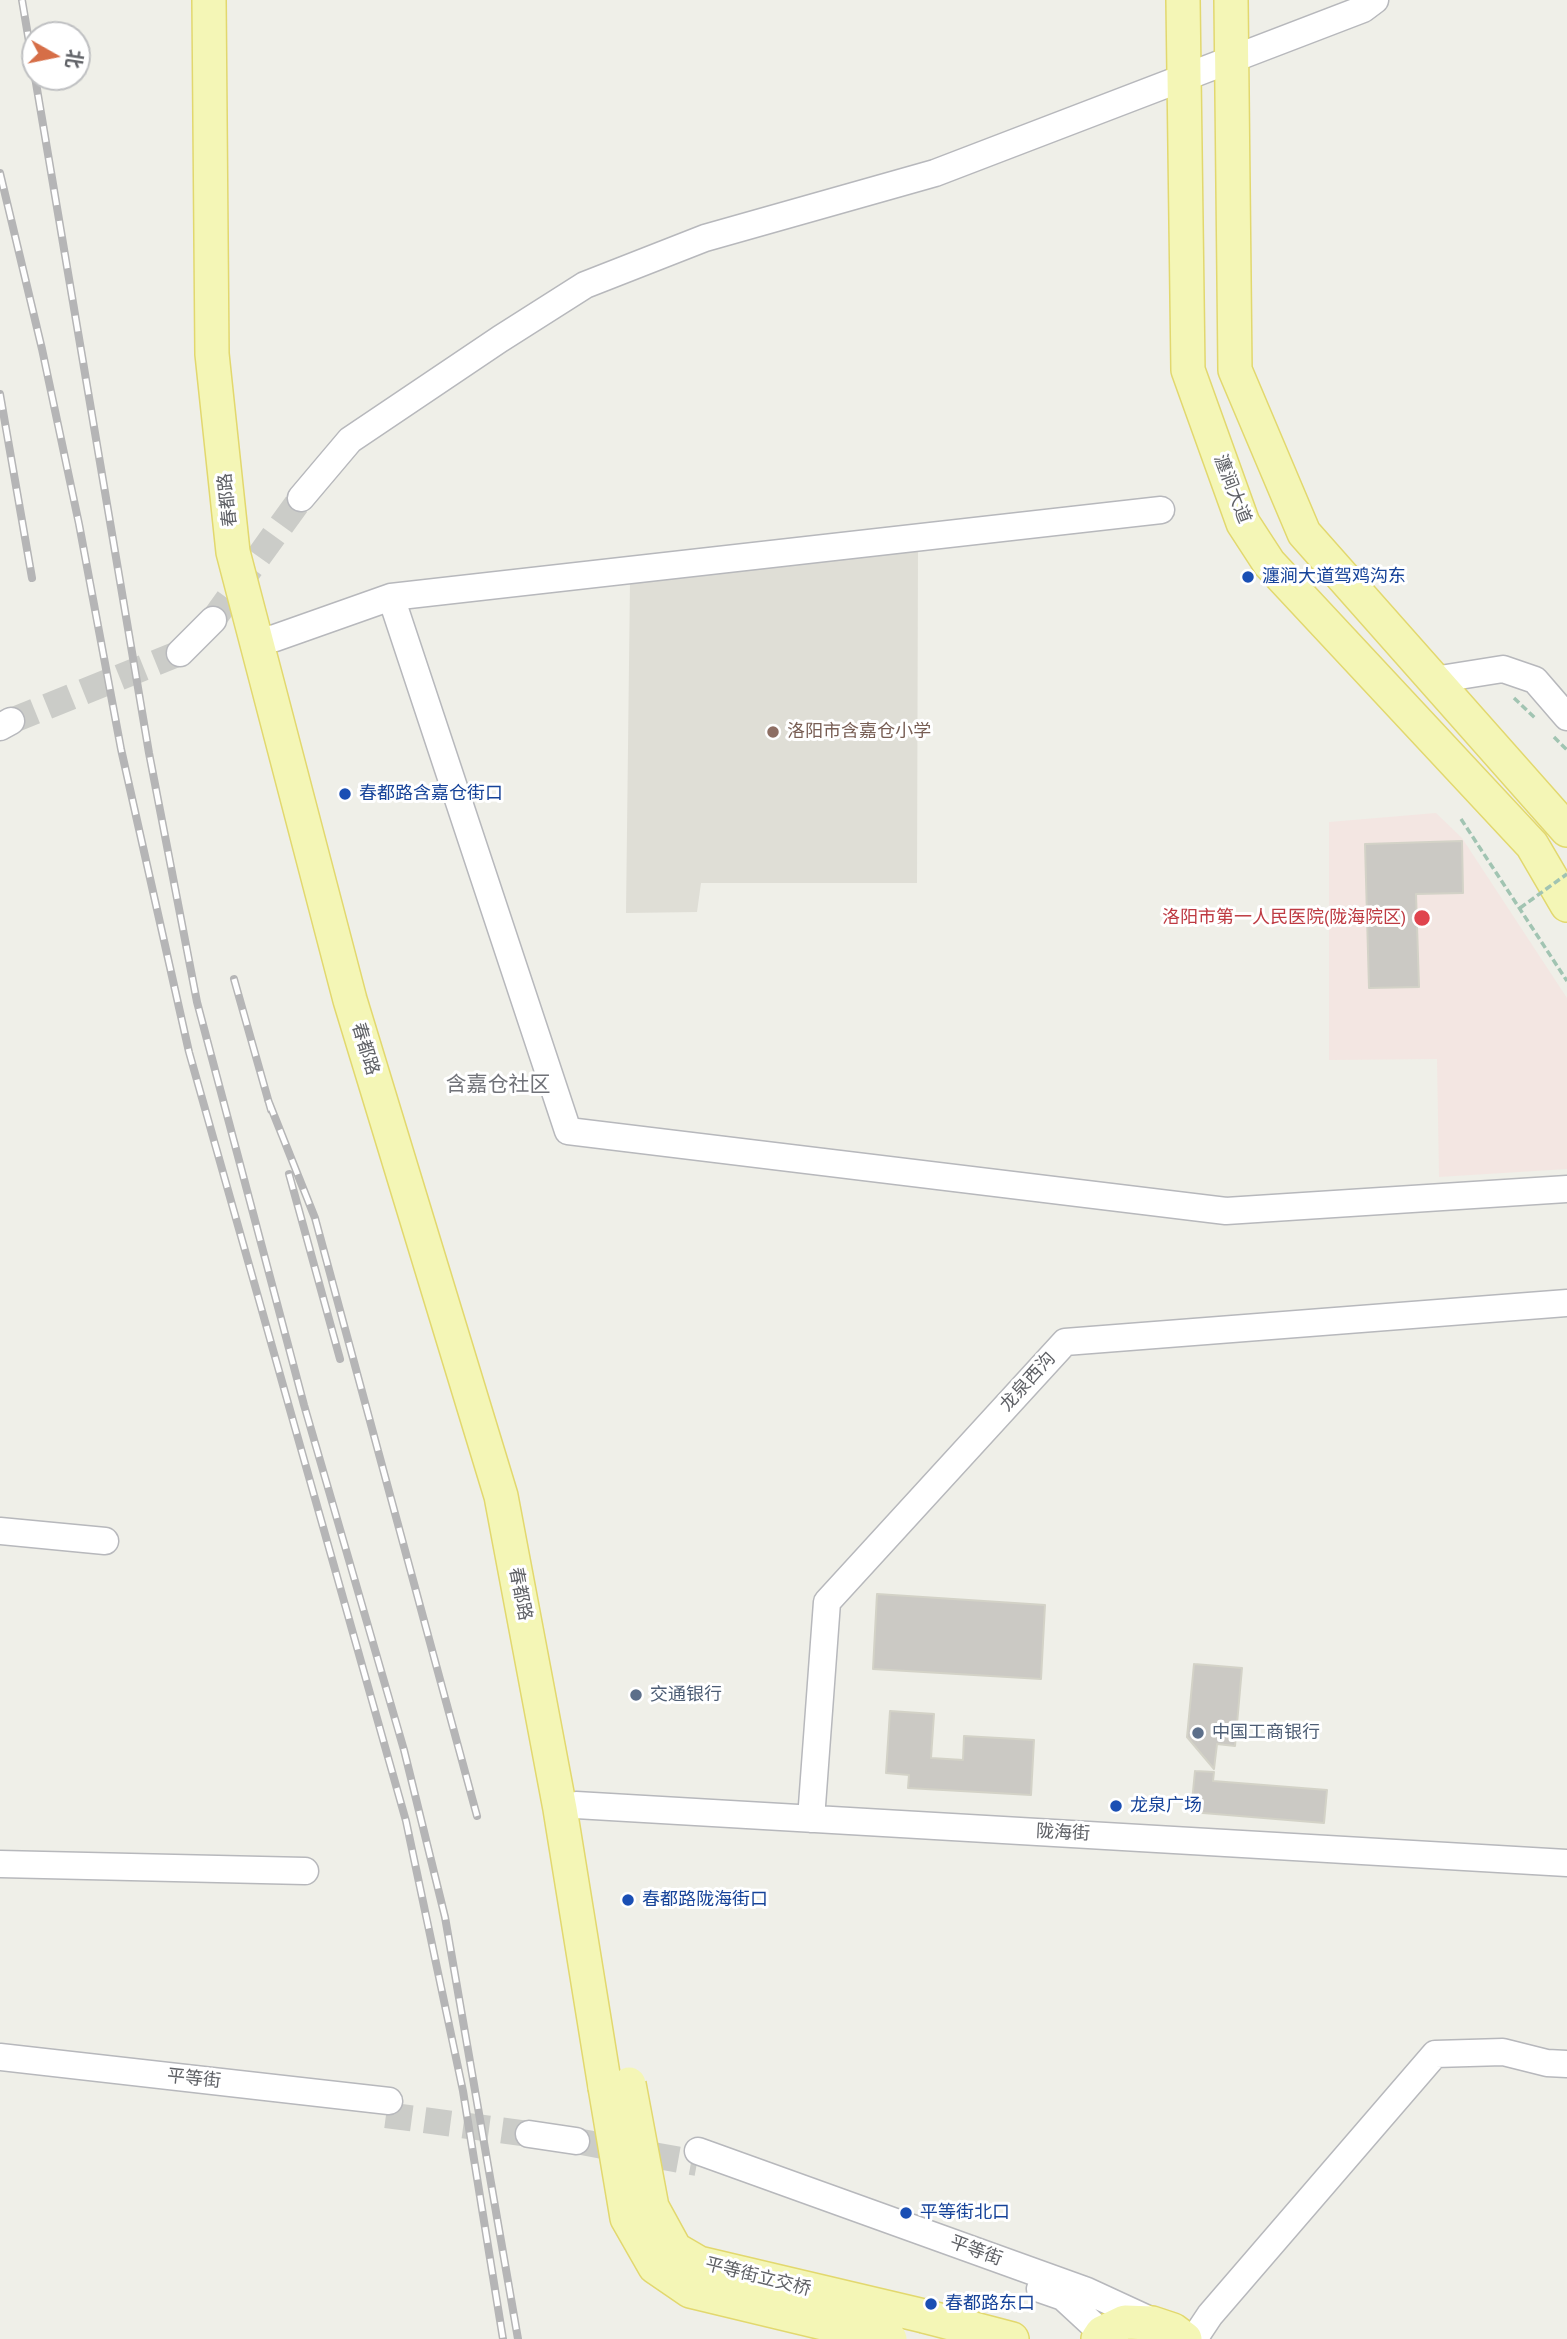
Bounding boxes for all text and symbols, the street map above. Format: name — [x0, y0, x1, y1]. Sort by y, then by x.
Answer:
north arrow — [21, 21, 91, 91]
text: 北 — [61, 48, 88, 70]
street label: 瀍涧大道 — [1209, 452, 1255, 526]
street label: 春都路 — [214, 472, 242, 528]
place label: 瀍涧大道驾鸡沟东 — [1262, 566, 1406, 588]
marker: 瀍涧大道驾鸡沟东 — [1240, 569, 1256, 585]
place label: 洛阳市含嘉仓小学 — [787, 721, 931, 743]
marker: 洛阳市含嘉仓小学 — [765, 724, 781, 740]
place label: 春都路含嘉仓街口 — [359, 783, 503, 805]
marker: 春都路含嘉仓街口 — [337, 786, 353, 802]
place label: 洛阳市第一人民医院(陇海院区) — [1162, 907, 1406, 929]
marker: 洛阳市第一人民医院(陇海院区) — [1412, 908, 1432, 928]
street label: 春都路 — [347, 1020, 383, 1078]
district label: 含嘉仓社区 — [446, 1072, 550, 1098]
street label: 龙泉西沟 — [996, 1348, 1060, 1416]
street label: 春都路 — [504, 1565, 536, 1623]
place label: 交通银行 — [650, 1684, 722, 1706]
marker: 交通银行 — [628, 1687, 644, 1703]
place label: 中国工商银行 — [1212, 1722, 1320, 1744]
marker: 中国工商银行 — [1190, 1725, 1206, 1741]
place label: 龙泉广场 — [1130, 1795, 1202, 1817]
marker: 龙泉广场 — [1108, 1798, 1124, 1814]
street label: 陇海街 — [1035, 1821, 1091, 1845]
place label: 春都路陇海街口 — [642, 1889, 768, 1911]
marker: 春都路陇海街口 — [620, 1892, 636, 1908]
street label: 平等街 — [166, 2065, 222, 2093]
place label: 平等街北口 — [920, 2202, 1010, 2224]
marker: 平等街北口 — [898, 2205, 914, 2221]
street label: 平等街 — [947, 2232, 1005, 2270]
street label: 平等街立交桥 — [703, 2253, 813, 2301]
place label: 春都路东口 — [945, 2293, 1035, 2315]
marker: 春都路东口 — [923, 2296, 939, 2312]

